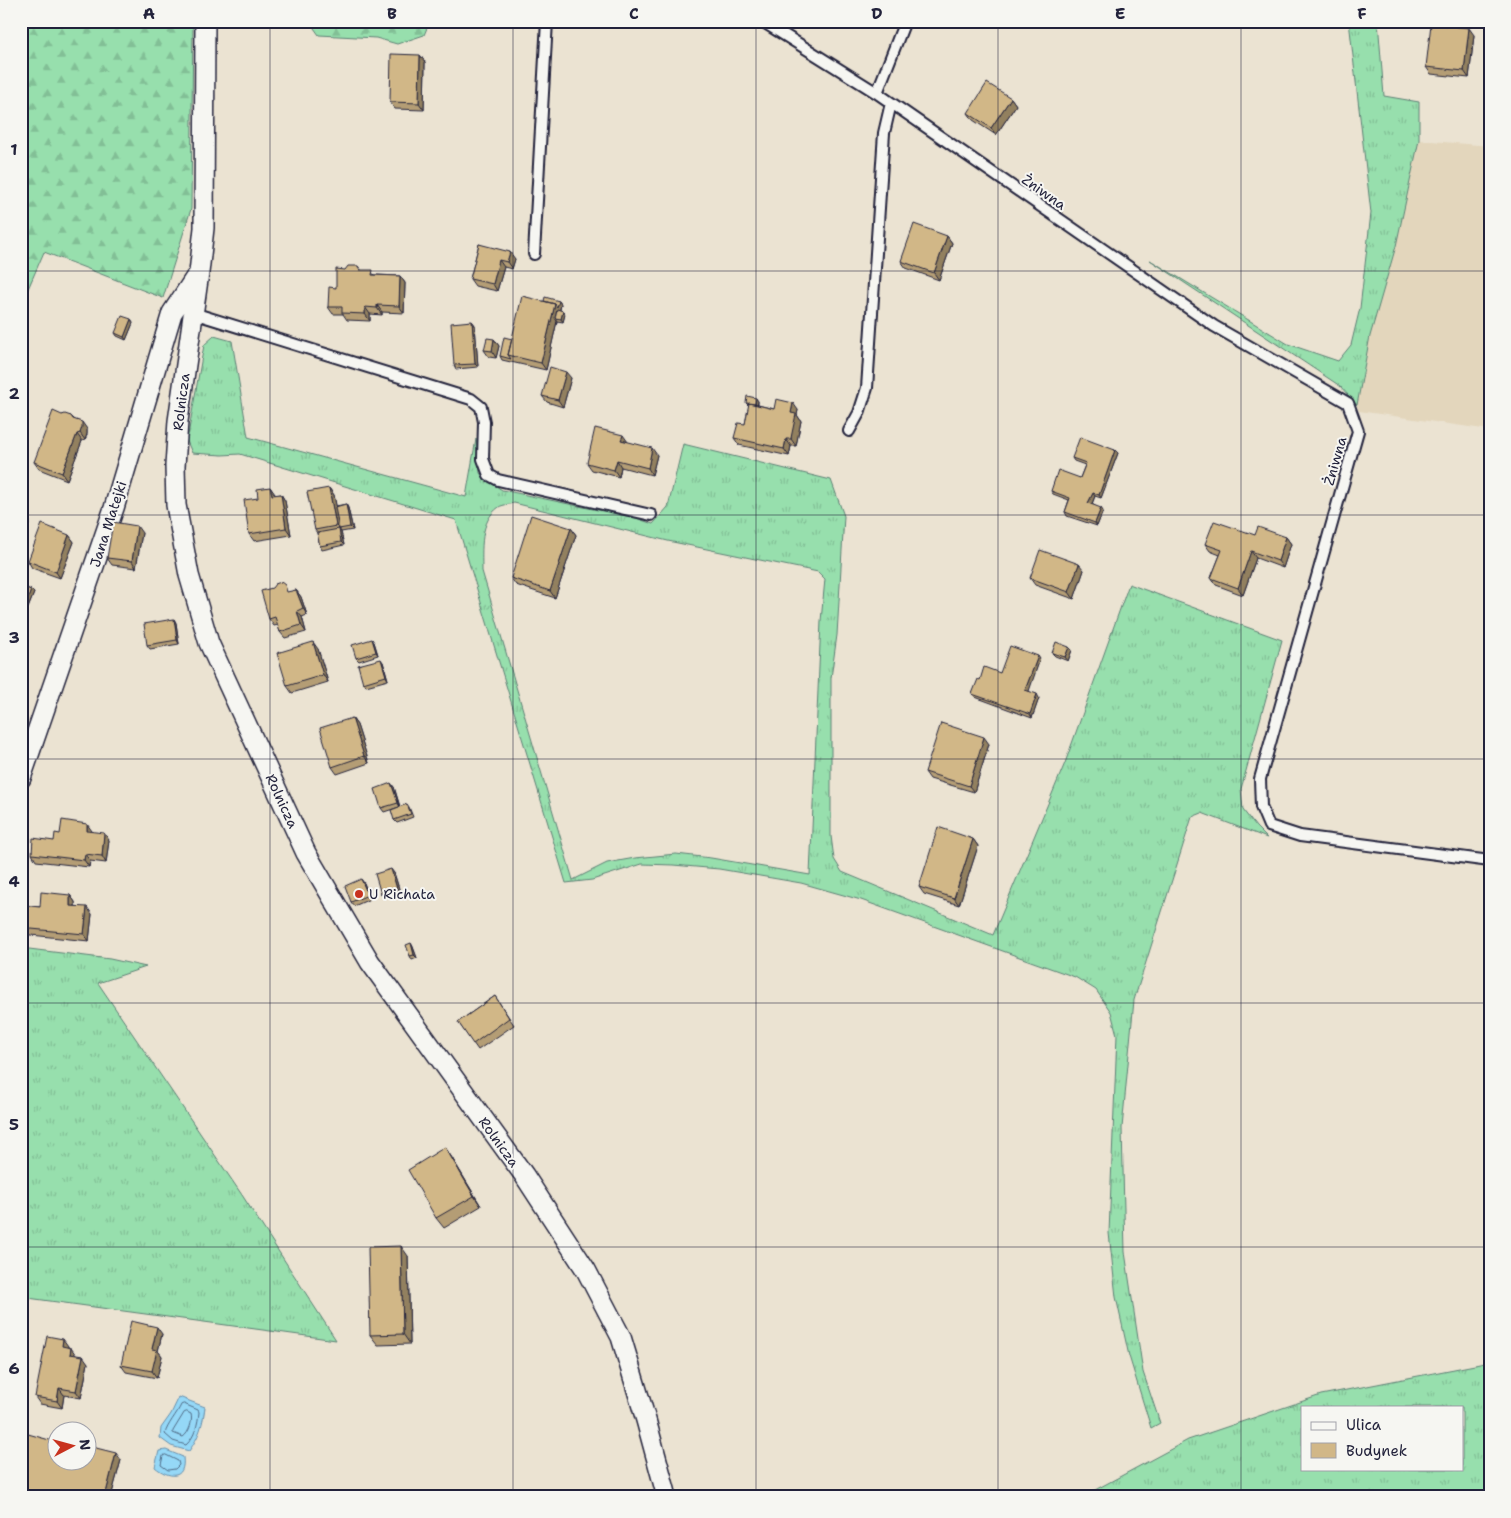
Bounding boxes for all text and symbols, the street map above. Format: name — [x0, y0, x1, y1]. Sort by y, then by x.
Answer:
text: A — [143, 3, 155, 24]
text: B — [387, 3, 397, 24]
text: C — [629, 3, 639, 24]
text: D — [871, 3, 883, 24]
text: E — [1115, 3, 1125, 24]
text: F — [1357, 3, 1367, 24]
text: 1 — [10, 139, 18, 160]
street label: Żniwna — [1018, 170, 1070, 214]
street label: Rolnicza — [169, 372, 193, 432]
text: 2 — [8, 383, 20, 404]
street label: Żniwna — [1319, 434, 1351, 487]
street label: Jana Matejki — [86, 479, 130, 569]
text: 3 — [8, 627, 20, 648]
street label: Rolnicza — [262, 771, 302, 831]
text: 4 — [8, 871, 20, 892]
place label: U Richata — [369, 885, 435, 903]
marker: U Richata — [353, 888, 365, 900]
street label: Rolnicza — [475, 1113, 523, 1171]
text: 5 — [9, 1114, 19, 1135]
text: 6 — [8, 1358, 20, 1379]
legend — [1301, 1406, 1464, 1470]
text: Ulica — [1346, 1415, 1382, 1435]
north arrow — [48, 1420, 98, 1470]
text: N — [75, 1438, 94, 1451]
text: Budynek — [1346, 1441, 1407, 1461]

